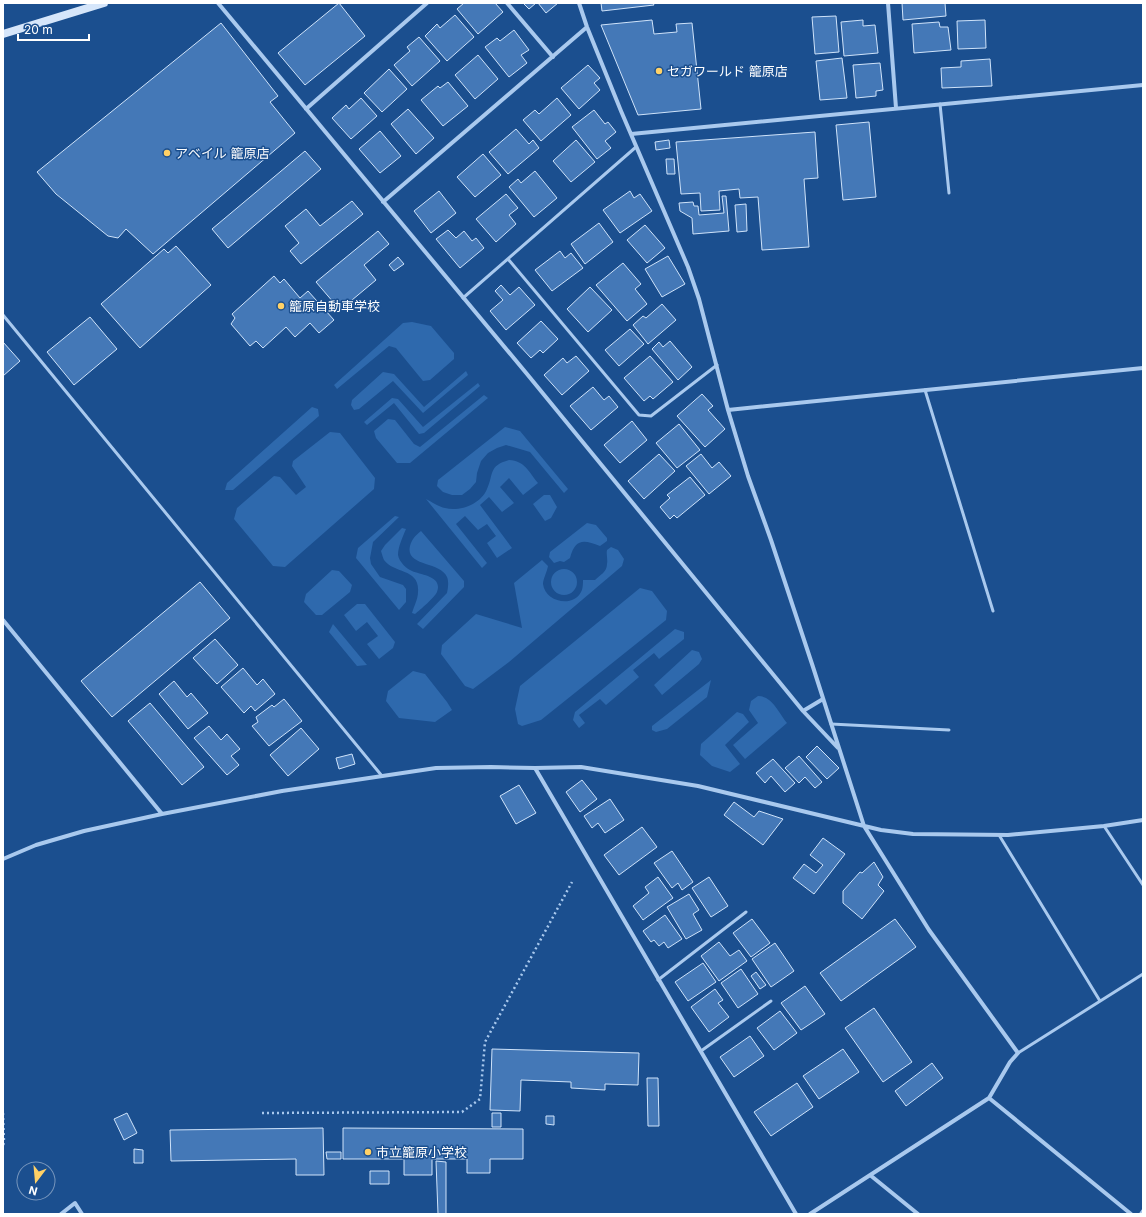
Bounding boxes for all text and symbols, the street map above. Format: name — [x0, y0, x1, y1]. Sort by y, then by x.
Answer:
scale bar — [18, 16, 89, 42]
text: 20 m — [24, 22, 53, 37]
place label: セガワールド 籠原店 — [667, 63, 788, 79]
marker: セガワールド 籠原店 — [654, 66, 664, 76]
place label: アベイル 籠原店 — [175, 145, 269, 161]
marker: アベイル 籠原店 — [162, 148, 172, 158]
place label: 籠原自動車学校 — [289, 298, 380, 314]
marker: 籠原自動車学校 — [276, 301, 286, 311]
place label: 市立籠原小学校 — [376, 1144, 467, 1160]
marker: 市立籠原小学校 — [363, 1147, 373, 1157]
north arrow — [16, 1161, 56, 1201]
text: N — [27, 1183, 39, 1198]

